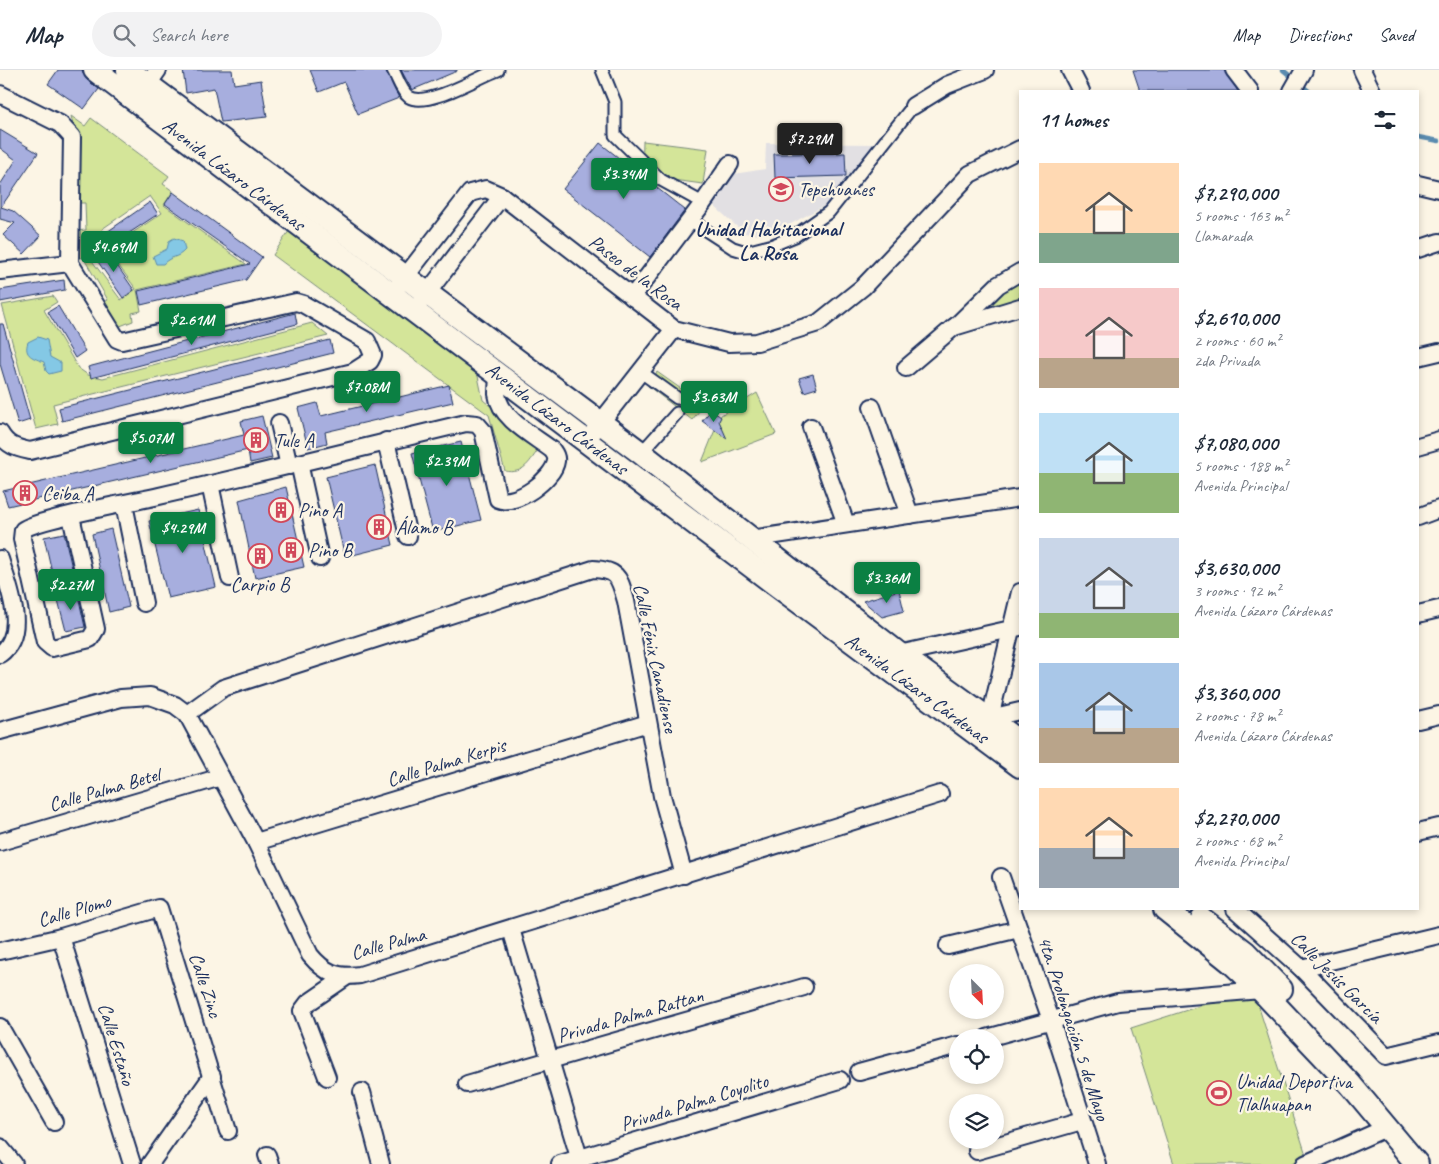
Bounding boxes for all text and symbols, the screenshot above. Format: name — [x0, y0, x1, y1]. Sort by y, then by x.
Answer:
search box — [92, 12, 442, 57]
text: Map — [25, 20, 62, 50]
icon: search — [110, 21, 138, 49]
text: Search here — [150, 23, 228, 47]
text: Map — [1233, 24, 1260, 46]
text: Directions — [1288, 24, 1351, 46]
text: Saved — [1379, 24, 1414, 46]
icon: filters — [1371, 106, 1399, 134]
text: 11 homes — [1039, 107, 1108, 133]
street label: Avenida Lázaro Cárdenas — [158, 113, 312, 237]
pin: $7.29M — [769, 122, 851, 165]
text: $7.29M — [788, 129, 832, 149]
pin: $3.34M — [583, 158, 665, 200]
text: $3.34M — [602, 164, 646, 184]
school or university icon: Tepehuanes — [768, 176, 794, 202]
place label: Tepehuanes — [798, 177, 876, 202]
text: $7,290,000 — [1194, 180, 1278, 206]
icon: home — [1079, 183, 1139, 243]
text: 5 rooms · 163 m² — [1194, 206, 1288, 226]
district label: Unidad Habitacional La Rosa — [695, 216, 845, 266]
text: Llamarada — [1194, 226, 1252, 246]
street label: Paseo de la Rosa — [584, 229, 689, 317]
pin: $4.69M — [73, 230, 155, 273]
text: $4.69M — [92, 237, 136, 257]
pin: $2.61M — [151, 304, 233, 346]
text: $2,610,000 — [1194, 305, 1278, 331]
icon: home — [1079, 308, 1139, 368]
text: $2.61M — [170, 310, 214, 330]
text: 2 rooms · 60 m² — [1194, 331, 1280, 351]
text: 2da Privada — [1194, 351, 1260, 371]
street label: Avenida Lázaro Cárdenas — [481, 357, 635, 481]
pin: $7.08M — [326, 370, 408, 413]
text: $7.08M — [345, 377, 389, 397]
pin: $3.63M — [673, 380, 755, 423]
text: $3.63M — [692, 387, 736, 407]
pin: $5.07M — [110, 422, 192, 464]
building icon: Tule A — [243, 427, 269, 453]
text: $5.07M — [129, 428, 173, 448]
place label: Tule A — [274, 428, 315, 453]
text: $7,080,000 — [1194, 430, 1278, 456]
icon: home — [1079, 433, 1139, 493]
pin: $2.39M — [406, 444, 488, 487]
text: $2.39M — [425, 451, 469, 471]
text: 5 rooms · 188 m² — [1194, 456, 1288, 476]
text: Avenida Principal — [1194, 476, 1287, 496]
building icon: Ceiba A — [12, 480, 38, 506]
place label: Ceiba A — [42, 481, 94, 506]
building icon: Pino A — [268, 497, 294, 523]
place label: Pino A — [298, 498, 343, 523]
pin: $4.29M — [142, 512, 224, 554]
building icon: Álamo B — [366, 514, 392, 540]
place label: Álamo B — [396, 515, 454, 540]
text: $4.29M — [161, 518, 205, 538]
building icon: Pino B — [278, 537, 304, 563]
place label: Pino B — [308, 538, 354, 563]
building icon: Carpio B — [247, 543, 273, 569]
text: $3,630,000 — [1194, 555, 1278, 581]
icon: home — [1079, 558, 1139, 618]
pin: $3.36M — [846, 562, 928, 604]
pin: $2.27M — [30, 568, 112, 611]
text: $3.36M — [865, 568, 909, 588]
place label: Carpio B — [231, 572, 291, 597]
text: $2.27M — [49, 575, 93, 595]
street label: Calle Fénix Canadiense — [628, 581, 684, 736]
text: 3 rooms · 92 m² — [1194, 581, 1280, 601]
text: Avenida Lázaro Cárdenas — [1194, 601, 1331, 621]
street label: Avenida Lázaro Cárdenas — [840, 628, 995, 750]
text: $3,360,000 — [1194, 680, 1278, 706]
icon: home — [1079, 683, 1139, 743]
text: 2 rooms · 78 m² — [1194, 706, 1280, 726]
text: Avenida Lázaro Cárdenas — [1194, 726, 1331, 746]
street label: Calle Palma Kerpis — [384, 732, 511, 792]
street label: Calle Palma Betel — [46, 761, 166, 817]
text: $2,270,000 — [1194, 805, 1278, 831]
icon: home — [1079, 808, 1139, 868]
text: 2 rooms · 68 m² — [1194, 831, 1280, 851]
text: Avenida Principal — [1194, 851, 1287, 871]
street label: Calle Plomo — [35, 888, 114, 933]
street label: Calle Palma — [348, 921, 429, 965]
street label: Calle Jesús García — [1285, 926, 1389, 1030]
street label: 4ta. Prolongación 5 de Mayo — [1032, 933, 1115, 1124]
street label: Calle Zinc — [183, 950, 228, 1022]
north arrow — [949, 964, 1004, 1019]
map controls — [949, 964, 1004, 1149]
street label: Privada Palma Rattan — [554, 982, 707, 1048]
street label: Calle Estaño — [92, 1000, 141, 1089]
button: locate — [949, 1029, 1004, 1084]
street label: Privada Palma Coyolito — [617, 1068, 772, 1137]
place label: Unidad Deportiva Tlalhuapan — [1236, 1069, 1354, 1117]
sports icon: Unidad Deportiva Tlalhuapan — [1206, 1080, 1232, 1106]
button: layers — [949, 1094, 1004, 1149]

